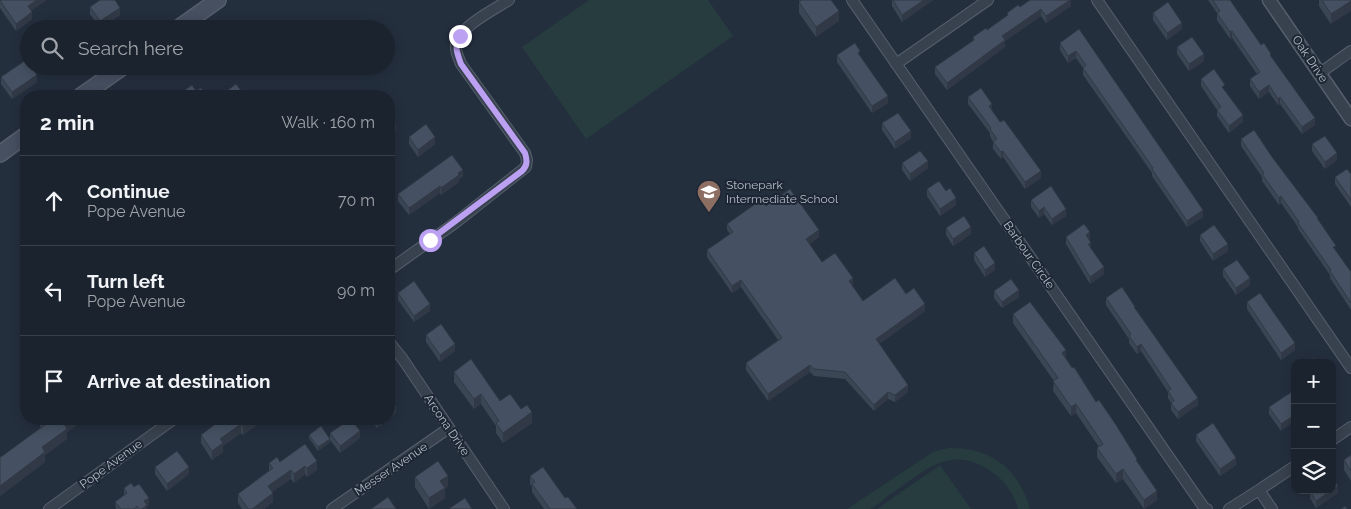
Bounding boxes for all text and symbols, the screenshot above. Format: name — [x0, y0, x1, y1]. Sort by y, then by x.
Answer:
search box — [20, 20, 395, 75]
route end — [449, 25, 472, 48]
street label: Oak Drive — [1289, 33, 1331, 85]
icon: search — [38, 34, 66, 62]
text: Search here — [78, 37, 184, 59]
text: 2 min — [40, 110, 94, 135]
text: Walk · 160 m — [281, 113, 375, 132]
place label: Stonepark Intermediate School — [726, 178, 839, 206]
school or university icon: Stonepark Intermediate School — [696, 179, 722, 213]
text: Continue — [87, 180, 170, 202]
icon: ahead — [40, 187, 68, 215]
text: 70 m — [338, 191, 375, 210]
text: Pope Avenue — [87, 202, 185, 221]
street label: Barbour Circle — [1001, 219, 1057, 291]
route start — [419, 229, 442, 252]
text: Turn left — [87, 270, 164, 292]
icon: left — [40, 277, 68, 305]
text: 90 m — [337, 281, 375, 300]
text: Pope Avenue — [87, 292, 185, 311]
map controls — [1291, 359, 1336, 494]
button: + — [1291, 359, 1336, 404]
icon: arrive — [40, 367, 68, 395]
text: Arrive at destination — [87, 370, 271, 392]
street label: Arcona Drive — [421, 392, 473, 458]
button: − — [1291, 404, 1336, 449]
street label: Pope Avenue — [77, 437, 145, 491]
street label: Messer Avenue — [352, 439, 430, 499]
button: layers — [1291, 449, 1336, 494]

